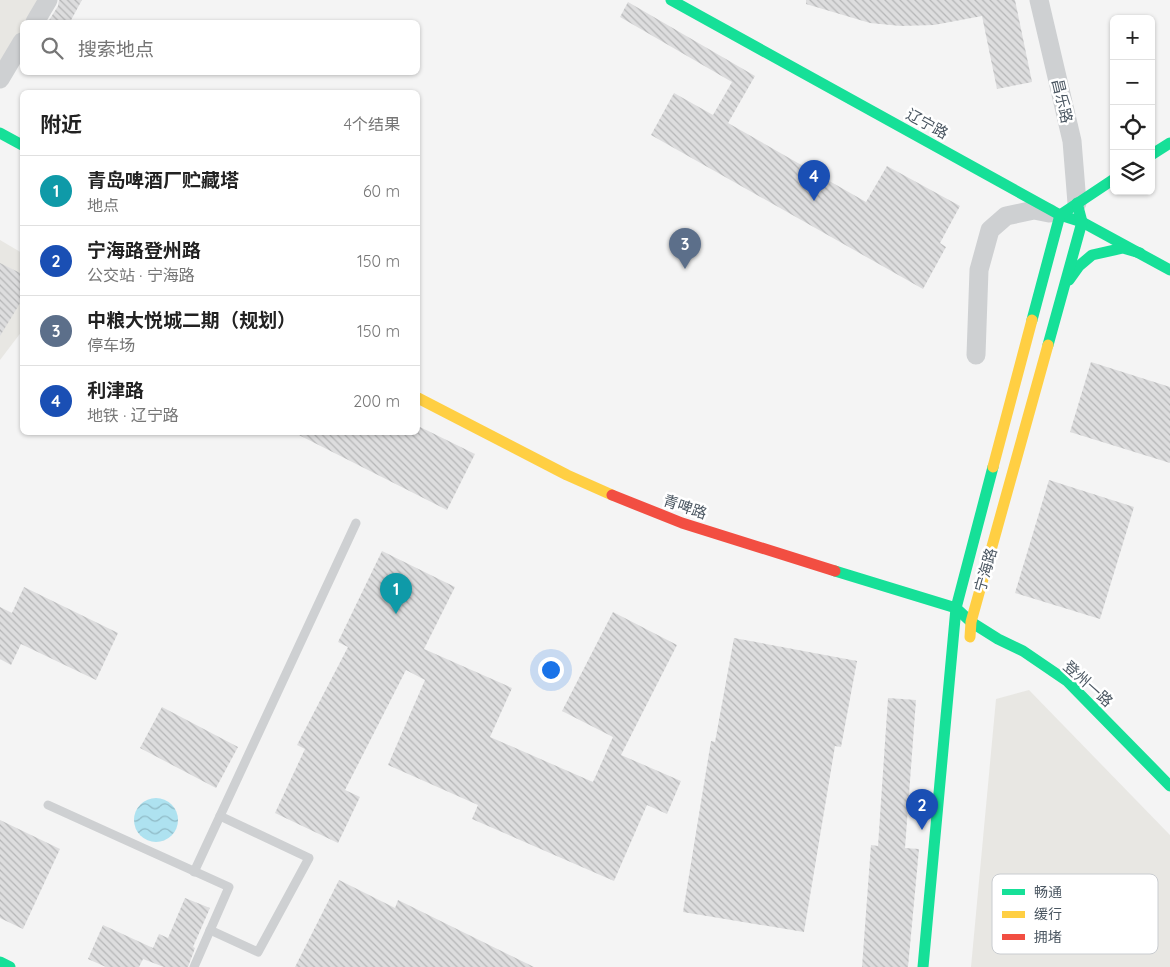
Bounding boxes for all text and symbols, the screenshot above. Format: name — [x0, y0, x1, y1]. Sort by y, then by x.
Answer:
map controls — [1110, 15, 1155, 195]
button: + — [1110, 15, 1155, 60]
search box — [20, 20, 420, 75]
icon: search — [38, 34, 66, 62]
text: 搜索地点 — [78, 37, 154, 61]
button: − — [1110, 60, 1155, 105]
street label: 昌乐路 — [1048, 77, 1077, 125]
street label: 辽宁路 — [903, 104, 952, 143]
button: locate — [1110, 105, 1155, 150]
text: 附近 — [40, 111, 82, 137]
text: 4个结果 — [344, 114, 400, 134]
button: layers — [1110, 150, 1155, 195]
pin: 4 — [798, 160, 830, 201]
text: 青岛啤酒厂贮藏塔 — [87, 168, 239, 192]
text: 1 — [53, 181, 59, 201]
text: 60 m — [363, 181, 400, 201]
text: 地点 — [87, 195, 119, 215]
pin: 3 — [669, 228, 701, 269]
text: 宁海路登州路 — [87, 238, 201, 262]
text: 2 — [51, 251, 61, 271]
text: 150 m — [357, 251, 400, 271]
text: 公交站 · 宁海路 — [87, 265, 195, 285]
text: 中粮大悦城二期（规划） — [87, 308, 296, 332]
text: 3 — [52, 321, 60, 341]
text: 150 m — [357, 321, 400, 341]
text: 停车场 — [87, 335, 135, 355]
text: 利津路 — [87, 378, 144, 402]
text: 4 — [51, 391, 61, 411]
text: 200 m — [353, 391, 400, 411]
text: 地铁 · 辽宁路 — [87, 405, 179, 425]
street label: 青啤路 — [661, 490, 710, 523]
street label: 宁海路 — [970, 546, 1001, 594]
pin: 1 — [380, 573, 412, 614]
street label: 登州一路 — [1060, 656, 1117, 711]
your location — [538, 657, 564, 683]
pin: 2 — [906, 789, 938, 830]
legend — [992, 874, 1158, 954]
text: 畅通 — [1034, 883, 1062, 901]
text: 缓行 — [1034, 905, 1062, 923]
text: 拥堵 — [1034, 928, 1062, 946]

